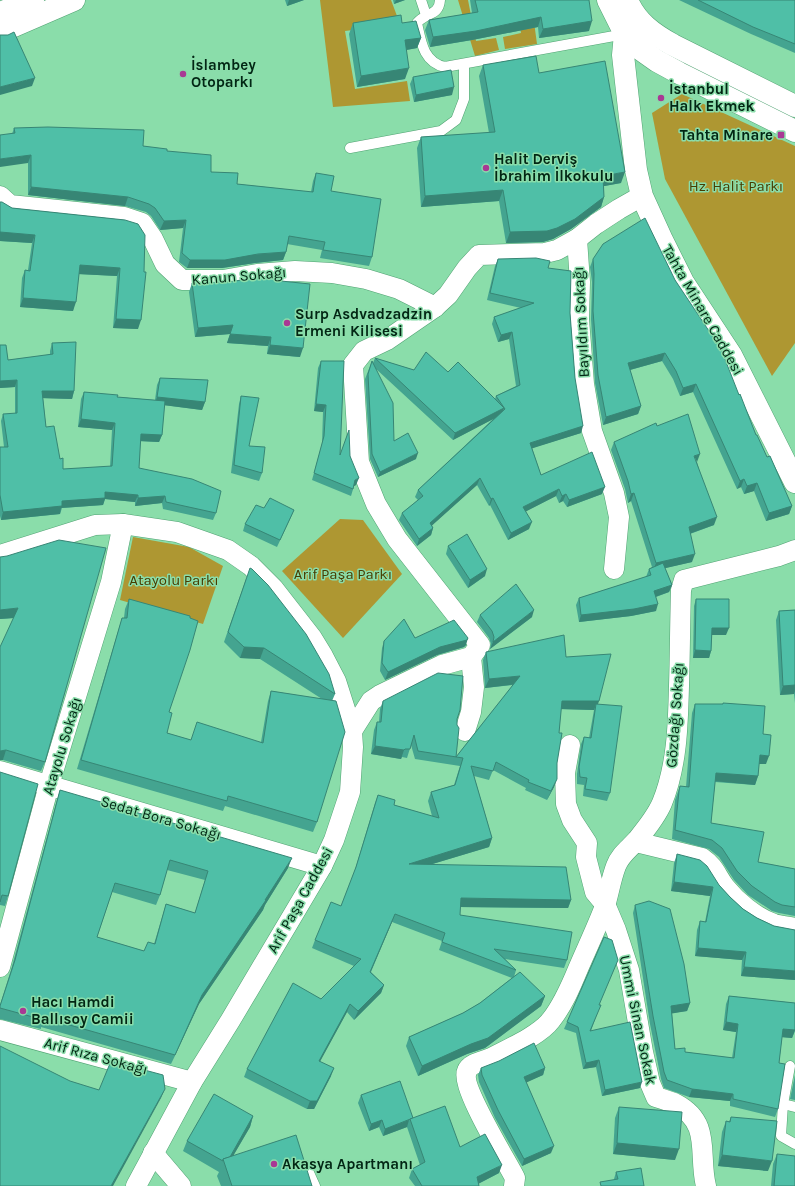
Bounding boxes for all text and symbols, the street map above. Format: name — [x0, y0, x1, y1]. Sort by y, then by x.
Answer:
place label: İslambey Otoparkı — [191, 55, 256, 91]
marker: İslambey Otoparkı — [178, 69, 188, 79]
place label: İstanbul Halk Ekmek — [669, 79, 754, 115]
marker: İstanbul Halk Ekmek — [656, 93, 666, 103]
place label: Tahta Minare — [680, 126, 773, 144]
marker: Tahta Minare — [776, 130, 786, 140]
place label: Halit Derviş İbrahim İlkokulu — [494, 150, 613, 185]
marker: Halit Derviş İbrahim İlkokulu — [481, 163, 491, 173]
park label: Hz. Halit Parkı — [689, 177, 783, 195]
street label: Tahta Minare Caddesi — [658, 242, 748, 378]
street label: Kanun Sokağı — [191, 263, 287, 289]
street label: Bayıldım Sokağı — [569, 266, 593, 378]
place label: Surp Asdvadzadzin Ermeni Kilisesi — [295, 305, 432, 340]
marker: Surp Asdvadzadzin Ermeni Kilisesi — [282, 318, 292, 328]
park label: Arif Paşa Parkı — [294, 565, 392, 583]
park label: Atayolu Parkı — [129, 571, 219, 589]
street label: Gözdağı Sokağı — [662, 662, 688, 768]
street label: Atayolu Sokağı — [39, 695, 85, 797]
street label: Sedat Bora Sokağı — [99, 792, 223, 844]
street label: Arif Paşa Caddesi — [263, 844, 337, 956]
street label: Ummi Sinan Sokak — [615, 954, 661, 1086]
place label: Hacı Hamdi Ballısoy Camii — [31, 993, 134, 1028]
marker: Hacı Hamdi Ballısoy Camii — [18, 1006, 28, 1016]
street label: Arif Rıza Sokağı — [42, 1033, 150, 1079]
place label: Akasya Apartmanı — [282, 1155, 413, 1173]
marker: Akasya Apartmanı — [269, 1159, 279, 1169]

